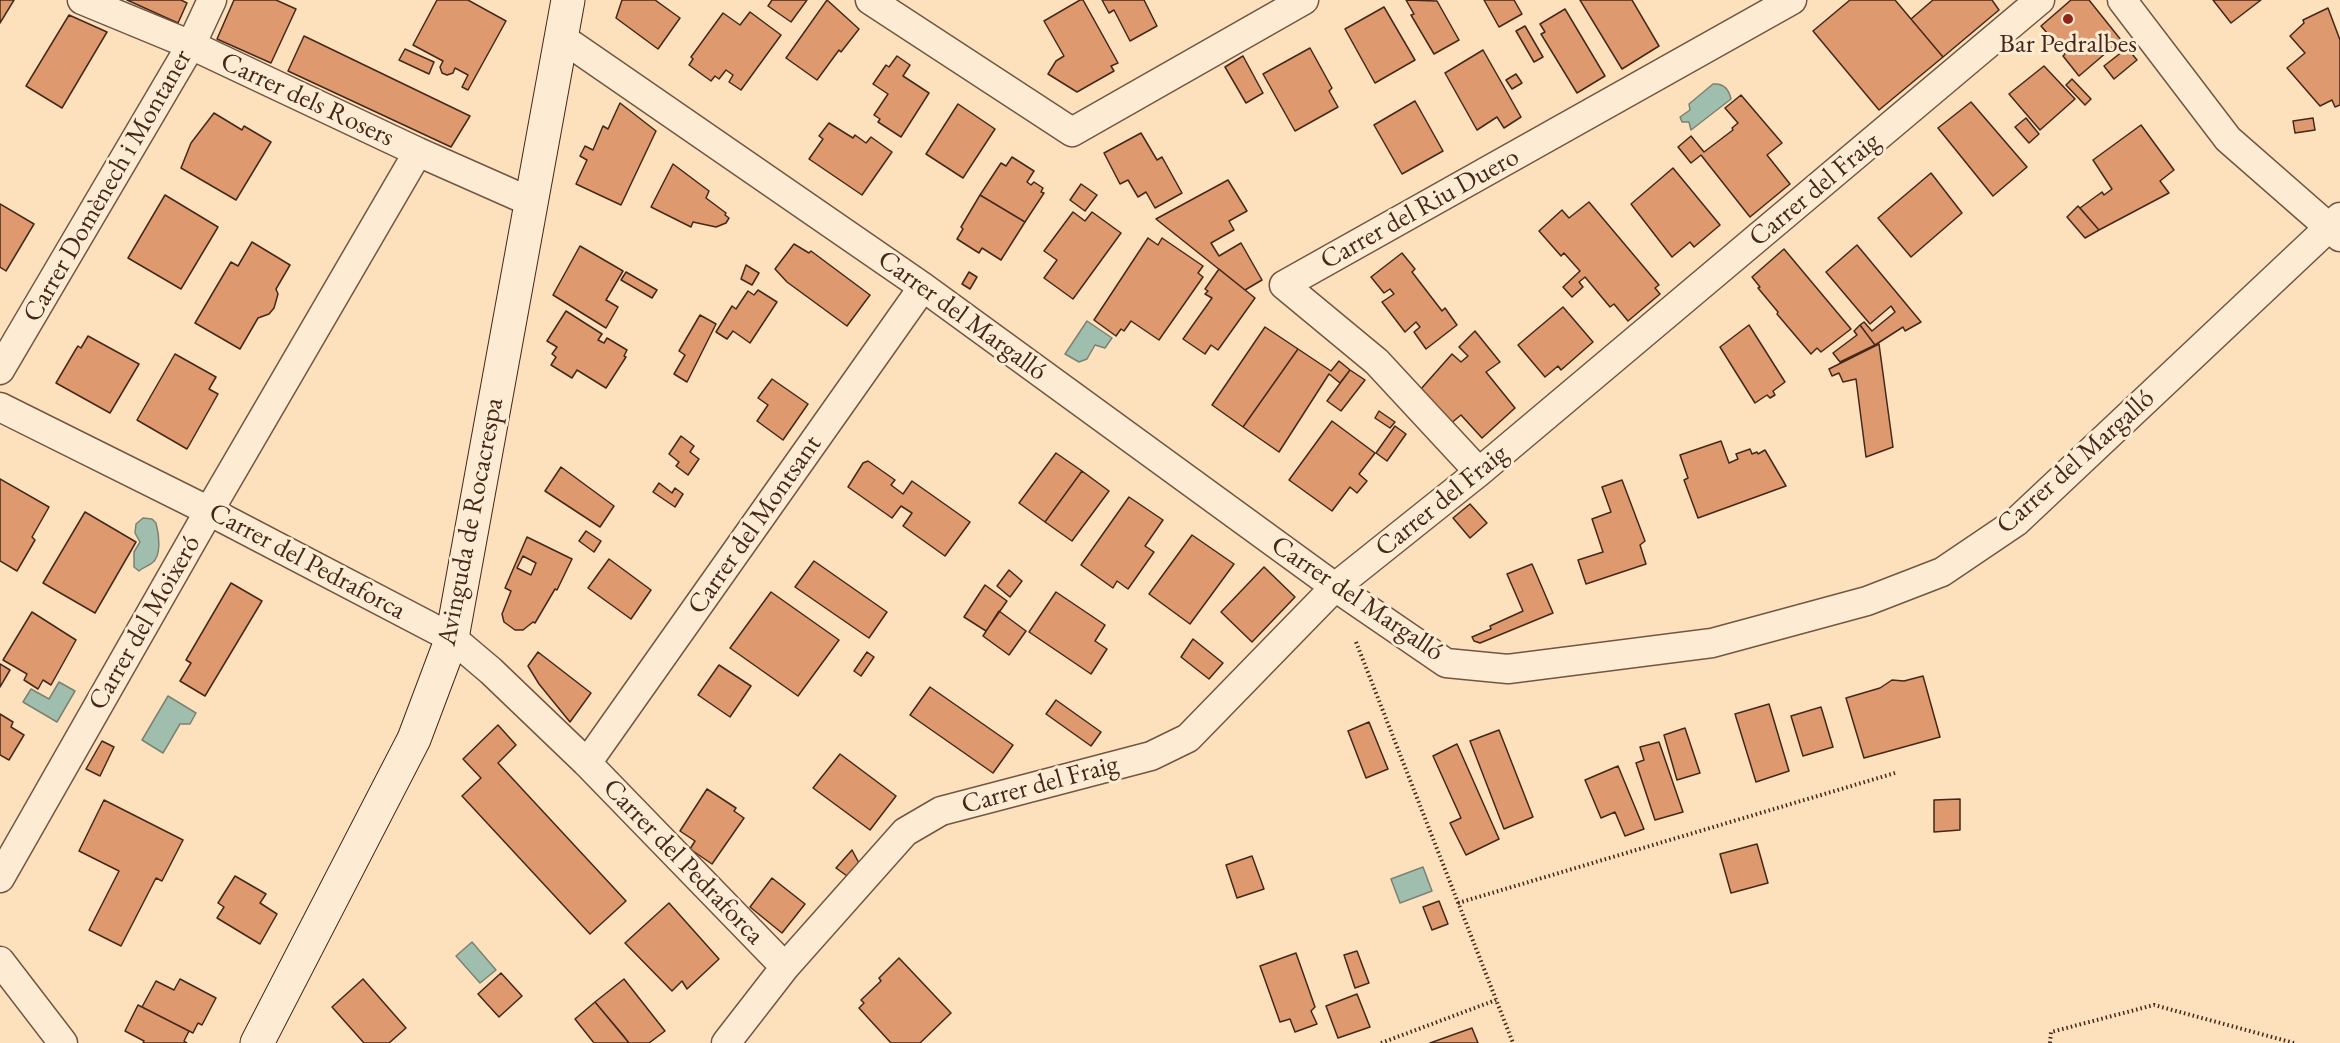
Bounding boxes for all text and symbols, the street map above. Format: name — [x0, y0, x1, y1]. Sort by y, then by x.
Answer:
marker: Bar Pedralbes — [2061, 12, 2075, 26]
place label: Bar Pedralbes — [1999, 29, 2137, 61]
street label: Carrer Domènech i Montaner — [17, 44, 199, 328]
street label: Carrer dels Rosers — [215, 46, 399, 154]
street label: Carrer del Fraig — [1743, 126, 1887, 254]
street label: Carrer del Riu Duero — [1315, 141, 1525, 277]
street label: Carrer del Margalló — [871, 244, 1053, 388]
street label: Carrer del Margalló — [1990, 383, 2162, 541]
street label: Avinguda de Rocacrespa — [431, 395, 511, 649]
street label: Carrer del Montsant — [681, 429, 829, 621]
street label: Carrer del Fraig — [1369, 438, 1515, 564]
street label: Carrer del Pedraforca — [203, 497, 411, 627]
street label: Carrer del Margalló — [1264, 529, 1450, 669]
street label: Carrer del Moixeró — [82, 530, 208, 716]
street label: Carrer del Fraig — [958, 749, 1122, 821]
street label: Carrer del Pedraforca — [596, 772, 770, 952]

